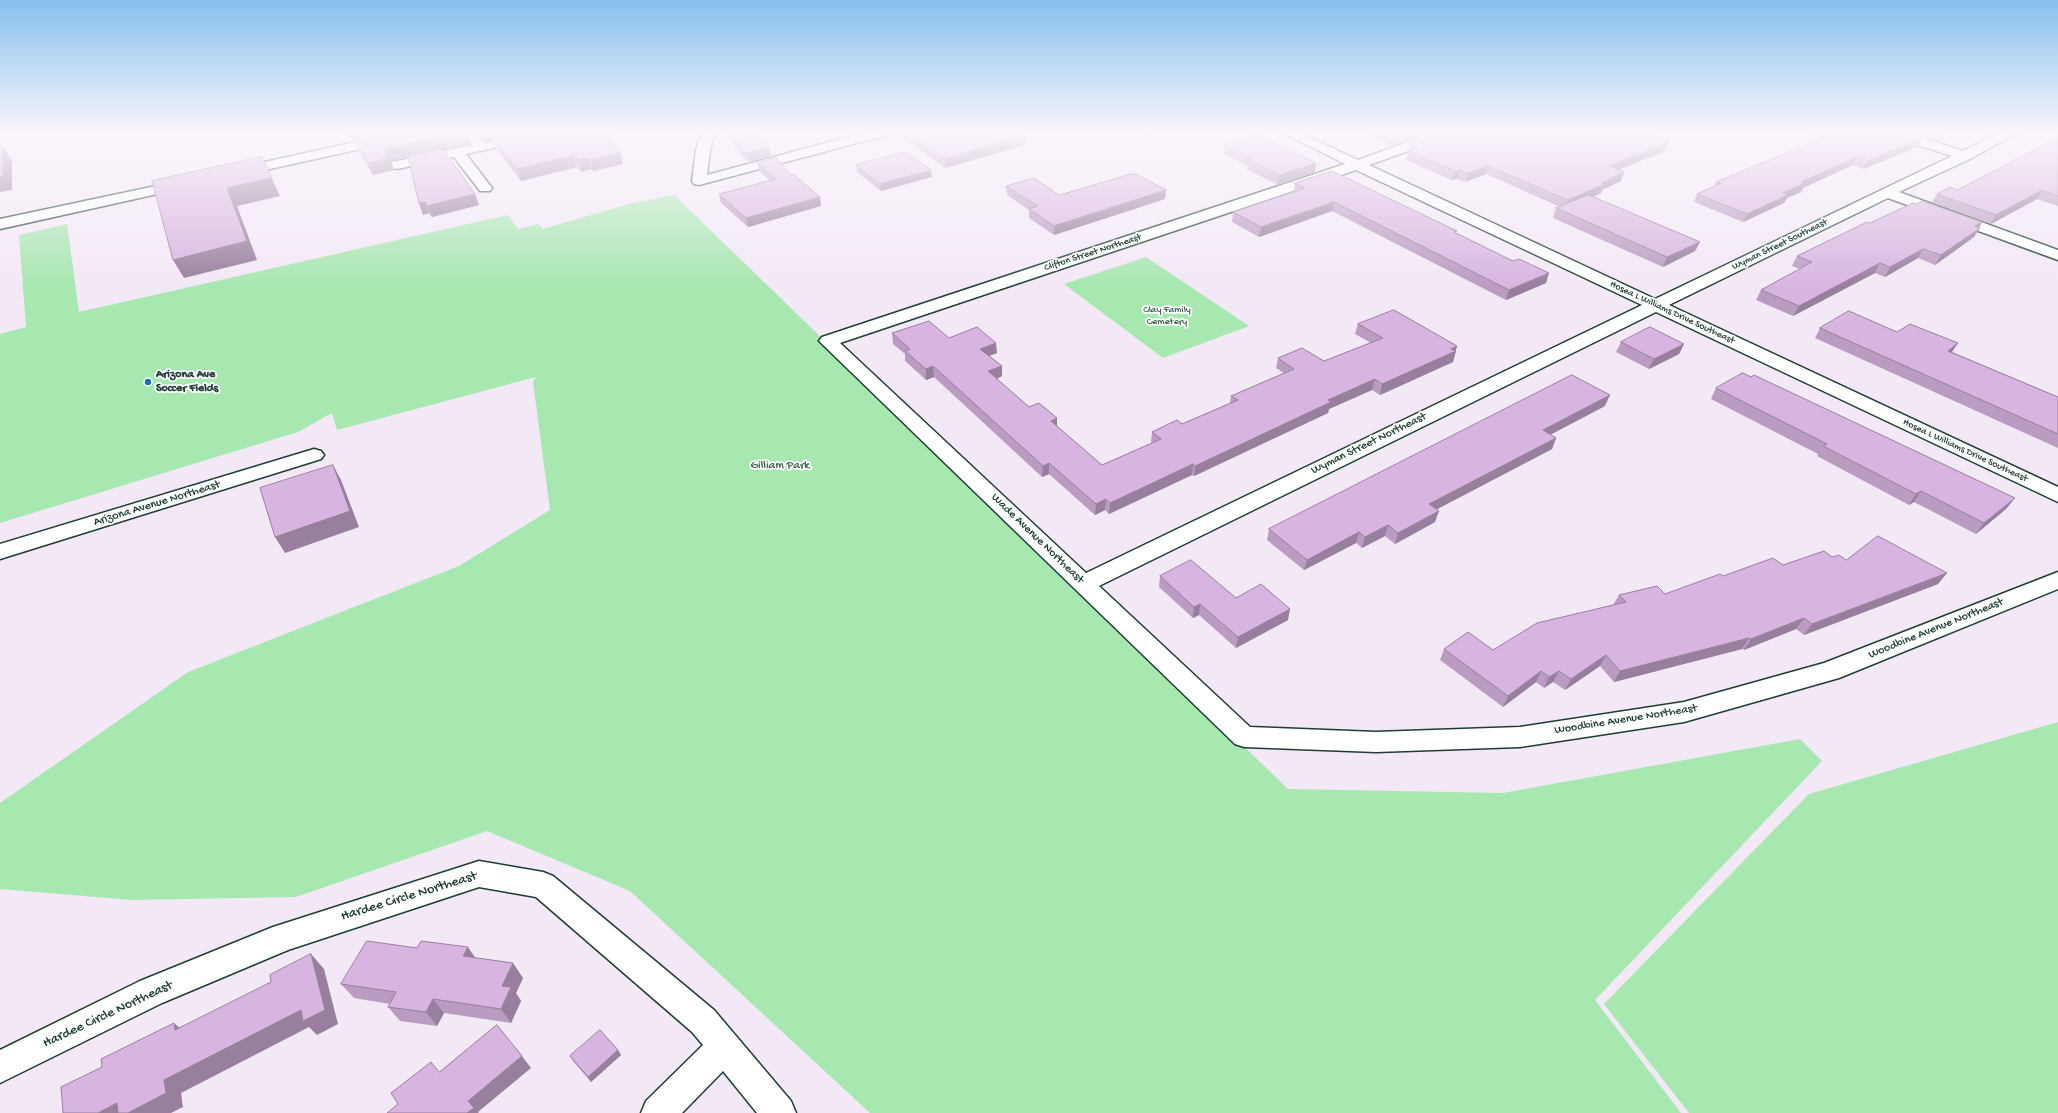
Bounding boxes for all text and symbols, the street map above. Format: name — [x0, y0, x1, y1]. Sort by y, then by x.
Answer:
street label: Wyman Street Southeast — [1730, 217, 1830, 273]
street label: Clifton Street Northeast — [1043, 232, 1143, 274]
street label: Hosea L Williams Drive Southeast — [1608, 279, 1736, 347]
park label: Clay Family Cemetery — [1143, 304, 1191, 328]
place label: Arizona Ave Soccer Fields — [156, 368, 218, 396]
marker: Arizona Ave Soccer Fields — [143, 377, 153, 387]
street label: Wyman Street Northeast — [1309, 410, 1429, 478]
street label: Hosea L Williams Drive Southeast — [1901, 417, 2029, 485]
park label: Gilliam Park — [751, 459, 809, 473]
street label: Arizona Avenue Northeast — [92, 478, 222, 530]
street label: Wade Avenue Northeast — [988, 491, 1086, 587]
street label: Woodbine Avenue Northeast — [1866, 595, 2006, 663]
street label: Woodbine Avenue Northeast — [1554, 702, 1698, 738]
street label: Hardee Circle Northeast — [339, 868, 479, 926]
street label: Hardee Circle Northeast — [41, 978, 175, 1052]

